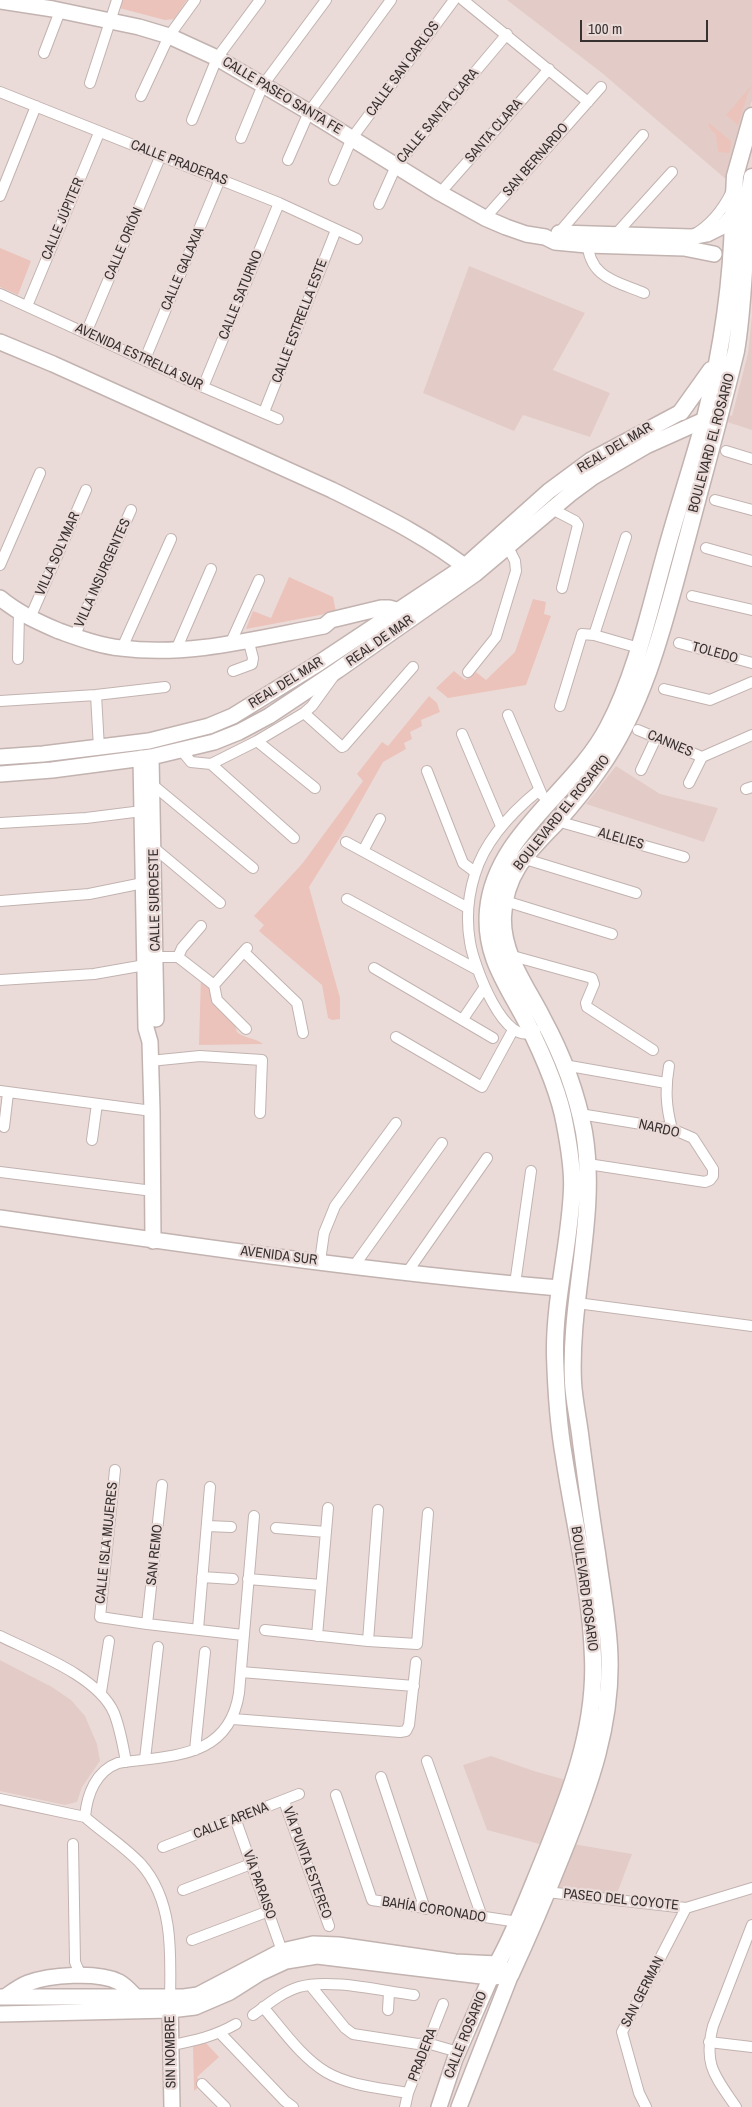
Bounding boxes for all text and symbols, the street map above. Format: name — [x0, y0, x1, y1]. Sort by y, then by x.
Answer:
scale bar — [582, 10, 710, 42]
street label: CALLE SAN CARLOS — [363, 18, 443, 120]
text: 100 m — [588, 18, 622, 39]
street label: CALLE PASEO SANTA FE — [219, 54, 345, 138]
street label: CALLE SANTA CLARA — [393, 65, 483, 167]
street label: SANTA CLARA — [462, 96, 526, 166]
street label: SAN BERNARDO — [500, 120, 572, 200]
street label: CALLE PRADERAS — [128, 137, 230, 189]
street label: CALLE JÚPITER — [38, 175, 88, 263]
street label: CALLE ORIÓN — [101, 205, 147, 283]
street label: CALLE GALAXIA — [158, 225, 208, 313]
street label: CALLE SATURNO — [215, 248, 267, 342]
street label: CALLE ESTRELLA ESTE — [269, 257, 331, 385]
street label: AVENIDA ESTRELLA SUR — [73, 320, 205, 394]
street label: BOULEVARD EL ROSARIO — [685, 372, 739, 514]
street label: REAL DEL MAR — [575, 419, 655, 477]
street label: VILLA SOLYMAR — [32, 510, 84, 598]
street label: VILLA INSURGENTES — [71, 516, 135, 630]
street label: REAL DE MAR — [343, 612, 417, 670]
street label: TOLEDO — [690, 639, 740, 667]
street label: REAL DEL MAR — [246, 654, 326, 712]
street label: CANNES — [645, 727, 695, 761]
street label: BOULEVARD EL ROSARIO — [510, 752, 614, 874]
street label: ALELIES — [596, 825, 646, 853]
street label: CALLE SUROESTE — [146, 849, 164, 951]
street label: NARDO — [637, 1116, 681, 1142]
street label: AVENIDA SUR — [240, 1243, 318, 1269]
street label: CALLE ISLA MUJERES — [92, 1481, 122, 1605]
street label: SAN REMO — [143, 1524, 167, 1586]
street label: BOULEVARD ROSARIO — [567, 1525, 601, 1653]
street label: CALLE ARENA — [191, 1799, 271, 1843]
street label: VÍA PUNTA ESTEREO — [279, 1805, 335, 1921]
street label: VÍA PARAISO — [239, 1848, 279, 1922]
street label: PASEO DEL COYOTE — [562, 1886, 680, 1914]
street label: BAHÍA CORONADO — [381, 1893, 487, 1927]
street label: SAN GERMAN — [618, 1954, 668, 2030]
street label: CALLE ROSARIO — [441, 1989, 491, 2081]
street label: SIN NOMBRE — [162, 2016, 180, 2088]
street label: PRADERA — [405, 2026, 441, 2084]

